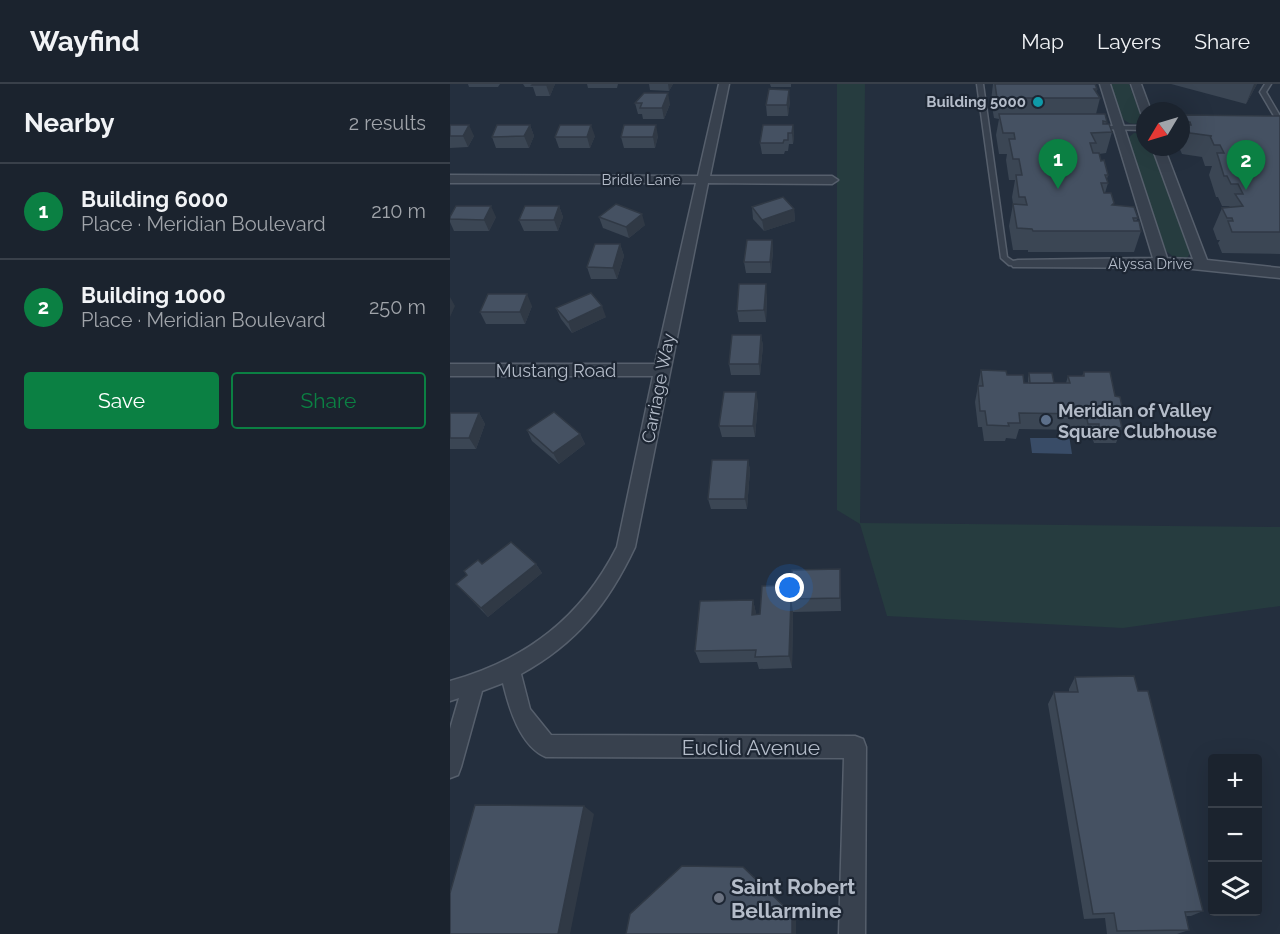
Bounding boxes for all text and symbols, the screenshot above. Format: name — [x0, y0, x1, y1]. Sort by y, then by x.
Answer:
text: Wayfind — [30, 25, 140, 58]
text: Map — [1021, 29, 1064, 54]
text: Layers — [1097, 29, 1161, 54]
text: Share — [1194, 29, 1250, 54]
place label: Building 5000 — [926, 93, 1026, 111]
marker: Building 5000 — [1031, 95, 1045, 109]
north arrow — [1136, 102, 1190, 156]
text: Nearby — [24, 108, 114, 138]
text: 2 results — [349, 111, 426, 135]
pin: 1 — [1038, 140, 1078, 189]
pin: 2 — [1226, 141, 1266, 190]
street label: Bridle Lane — [601, 171, 681, 189]
text: Building 6000 — [81, 186, 228, 212]
text: 1 — [39, 199, 48, 223]
text: 210 m — [371, 199, 426, 223]
text: Place · Meridian Boulevard — [81, 212, 326, 236]
street label: Alyssa Drive — [1108, 255, 1192, 273]
text: Building 1000 — [81, 282, 226, 308]
text: 2 — [38, 295, 49, 319]
text: 250 m — [369, 295, 426, 319]
text: Place · Meridian Boulevard — [81, 308, 326, 332]
street label: Carriage Way — [637, 331, 679, 445]
street label: Mustang Road — [496, 360, 616, 381]
button: Save — [24, 372, 219, 429]
button: Share — [231, 372, 426, 429]
place label: Meridian of Valley Square Clubhouse — [1058, 400, 1217, 442]
marker: Meridian of Valley Square Clubhouse — [1039, 413, 1053, 427]
your location — [775, 573, 804, 602]
street label: Euclid Avenue — [682, 735, 820, 760]
map controls — [1208, 754, 1262, 916]
button: + — [1208, 754, 1262, 808]
button: − — [1208, 808, 1262, 862]
button: layers — [1208, 862, 1262, 916]
place label: Saint Robert Bellarmine — [731, 874, 855, 923]
marker: Saint Robert Bellarmine — [712, 891, 726, 905]

